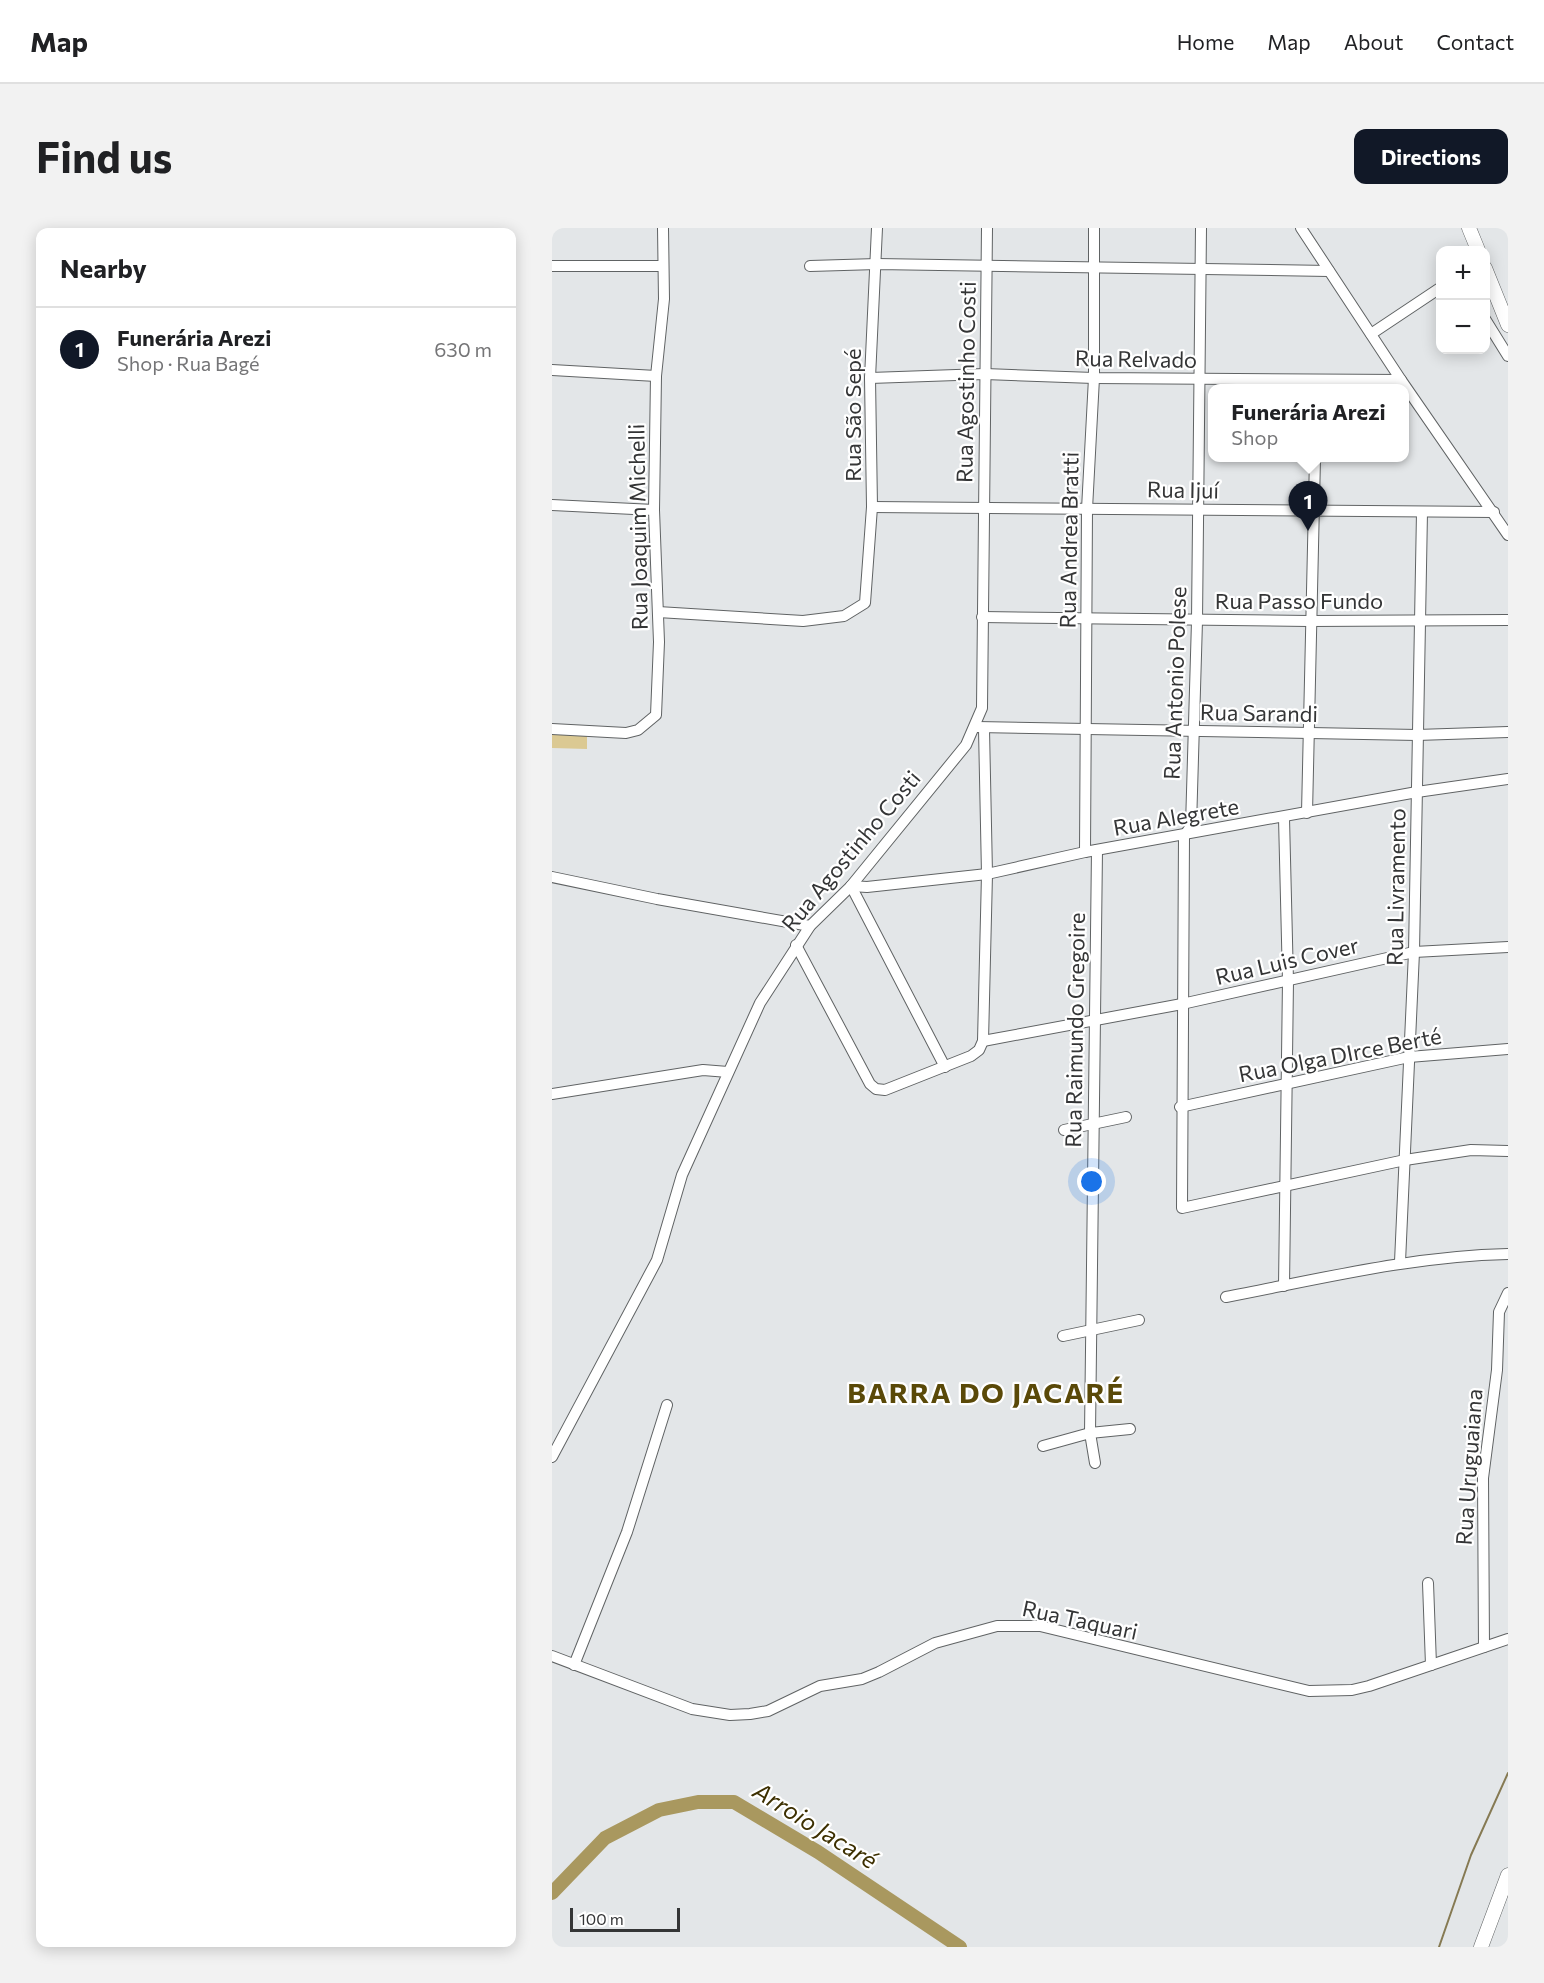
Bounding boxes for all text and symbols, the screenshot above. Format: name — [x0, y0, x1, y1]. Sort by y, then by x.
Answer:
text: Map — [30, 24, 88, 58]
text: Home — [1177, 29, 1234, 54]
text: Map — [1267, 29, 1311, 54]
text: About — [1344, 29, 1403, 54]
text: Contact — [1436, 29, 1514, 54]
button: Directions — [1354, 129, 1508, 184]
text: Find us — [36, 130, 172, 182]
map controls — [1436, 246, 1490, 354]
button: + — [1436, 246, 1490, 300]
text: Nearby — [60, 252, 147, 283]
street label: Rua Agostinho Costi — [950, 281, 981, 483]
button: − — [1436, 300, 1490, 354]
text: Funerária Arezi — [117, 324, 271, 351]
text: 1 — [75, 337, 84, 361]
text: 630 m — [434, 337, 492, 361]
street label: Rua Relvado — [1075, 344, 1197, 373]
street label: Rua São Sepé — [839, 348, 866, 482]
text: Shop · Rua Bagé — [117, 351, 260, 375]
popup — [1208, 384, 1409, 462]
text: Funerária Arezi — [1231, 398, 1386, 425]
street label: Rua Joaquim Michelli — [622, 424, 653, 630]
text: Shop — [1231, 425, 1278, 449]
street label: Rua Andrea Bratti — [1053, 451, 1084, 629]
street label: Rua Ijuí — [1147, 475, 1221, 504]
pin: 1 — [1288, 482, 1328, 531]
street label: Rua Antonio Polese — [1158, 586, 1191, 780]
street label: Rua Passo Fundo — [1215, 587, 1383, 614]
street label: Rua Sarandi — [1200, 698, 1318, 727]
street label: Rua Agostinho Costi — [775, 765, 926, 937]
street label: Rua Alegrete — [1111, 792, 1241, 841]
street label: Rua Livramento — [1381, 808, 1410, 966]
street label: Rua Raimundo Gregoire — [1059, 912, 1090, 1148]
street label: Rua Luis Cover — [1212, 931, 1362, 990]
street label: Rua Olga DIrce Berté — [1236, 1022, 1444, 1087]
your location — [1077, 1167, 1106, 1196]
district label: BARRA DO JACARÉ — [847, 1375, 1125, 1409]
street label: Rua Uruguaiana — [1450, 1388, 1487, 1546]
street label: Rua Taquari — [1020, 1594, 1140, 1645]
water label: Arroio Jacaré — [748, 1775, 884, 1875]
scale bar — [570, 1905, 680, 1932]
text: 100 m — [579, 1909, 624, 1928]

